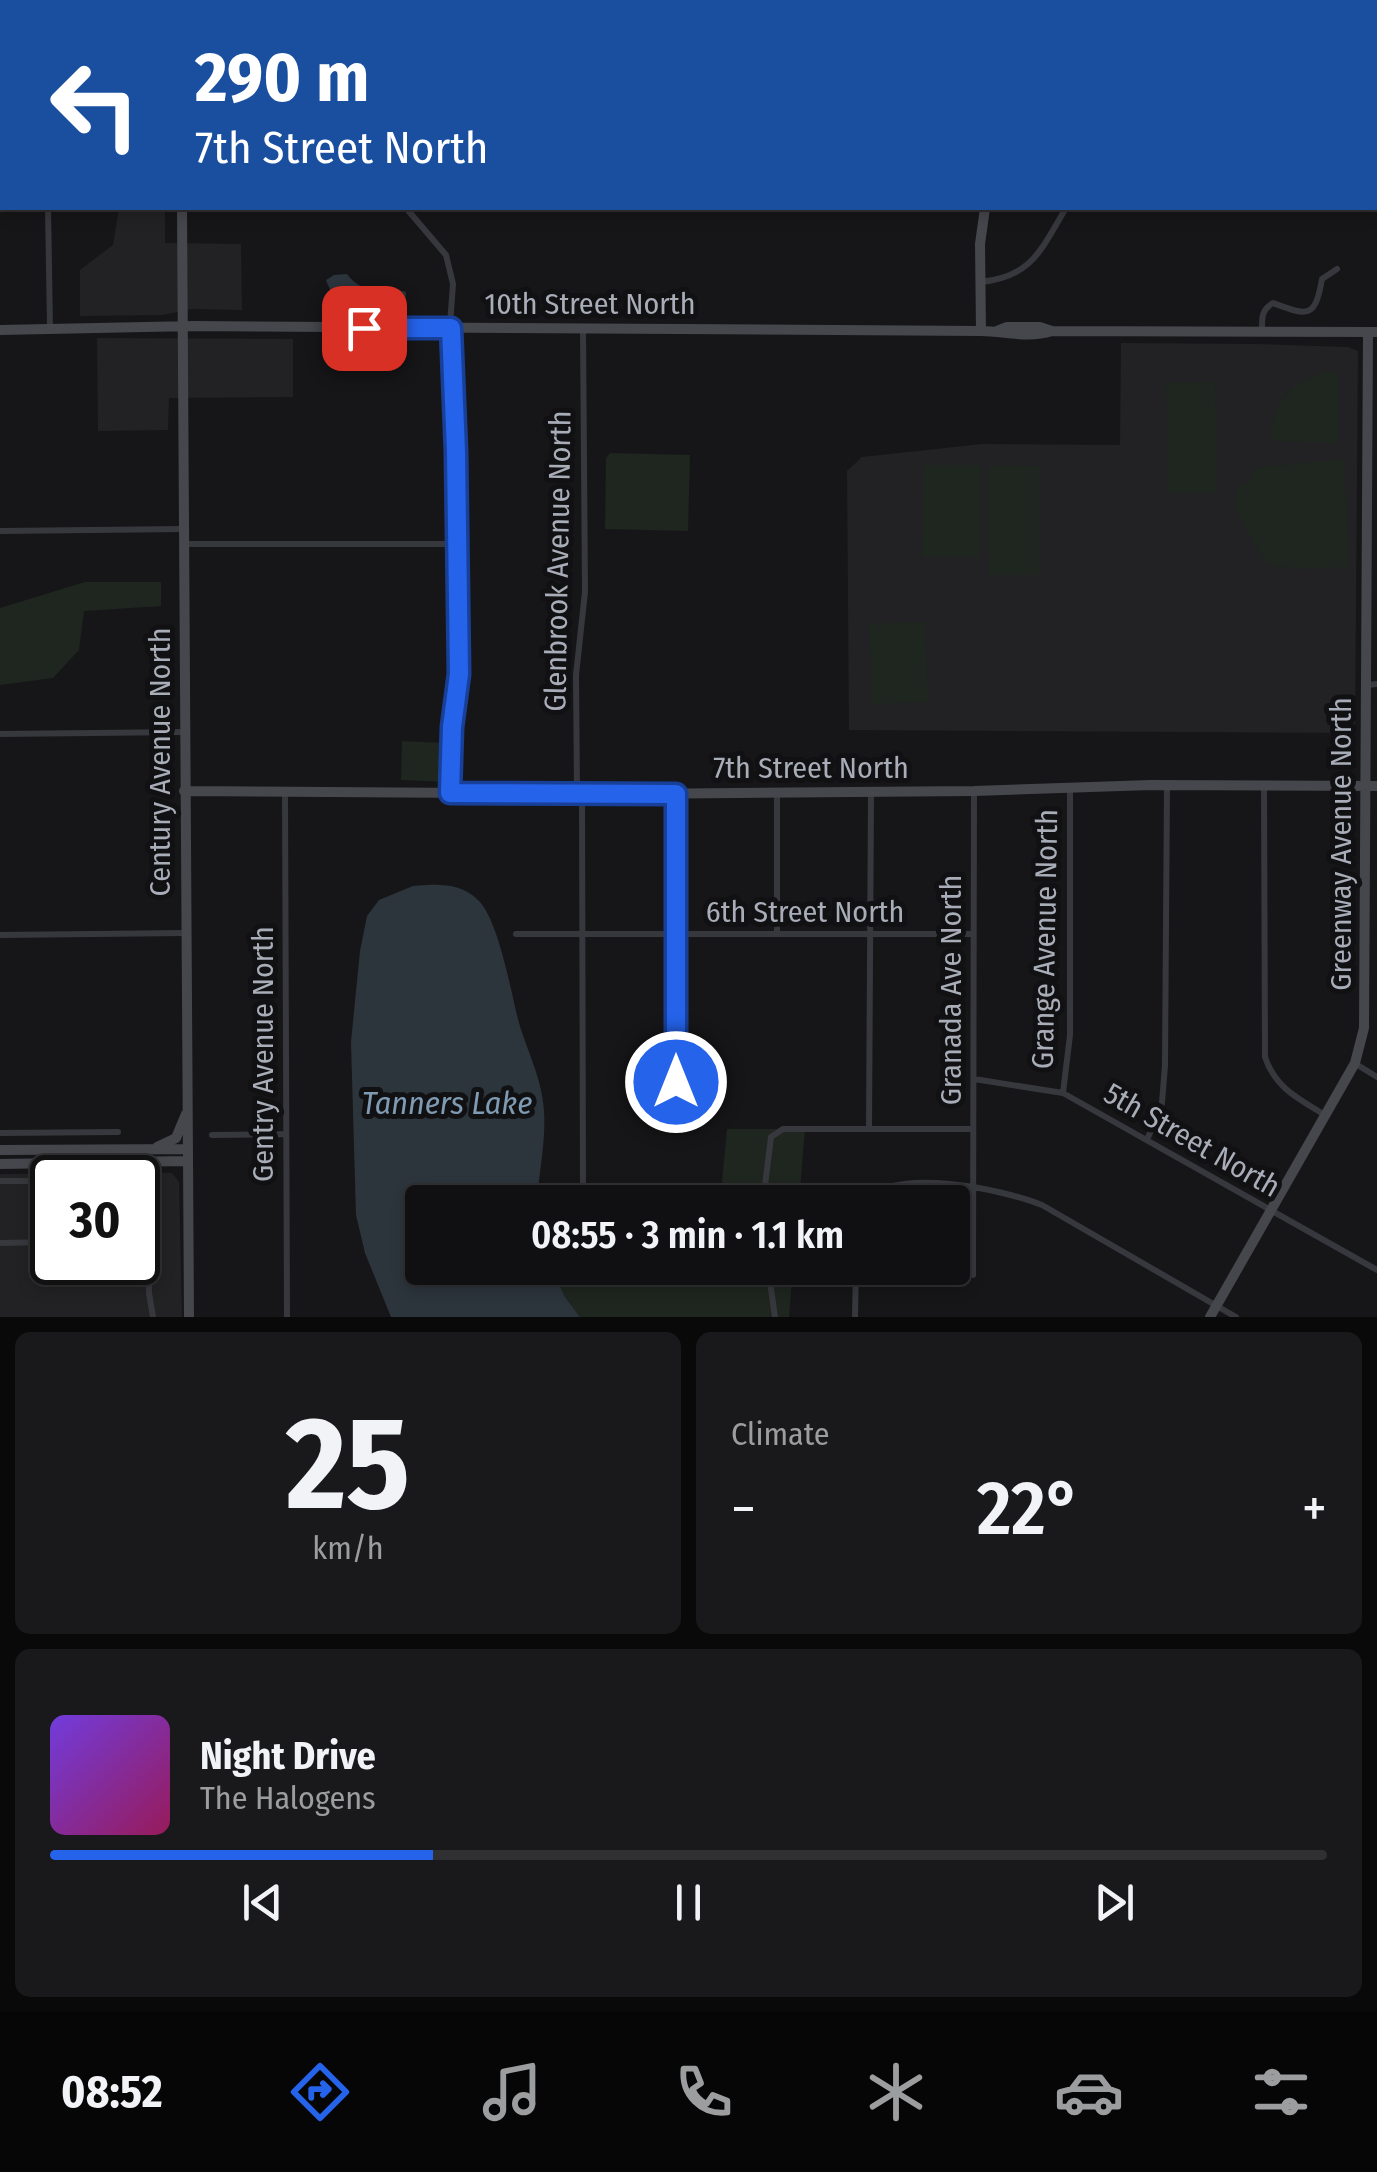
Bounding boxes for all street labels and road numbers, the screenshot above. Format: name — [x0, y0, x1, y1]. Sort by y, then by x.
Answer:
street label: 10th Street North — [485, 286, 695, 322]
street label: Glenbrook Avenue North — [537, 410, 579, 712]
street label: Century Avenue North — [142, 628, 178, 896]
street label: Greenway Avenue North — [1323, 697, 1359, 991]
street label: 7th Street North — [713, 750, 909, 786]
street label: Grange Avenue North — [1025, 809, 1065, 1069]
street label: Granada Ave North — [933, 875, 969, 1105]
street label: 6th Street North — [706, 894, 904, 930]
street label: Gentry Avenue North — [245, 926, 281, 1182]
street label: 5th Street North — [1098, 1075, 1286, 1205]

